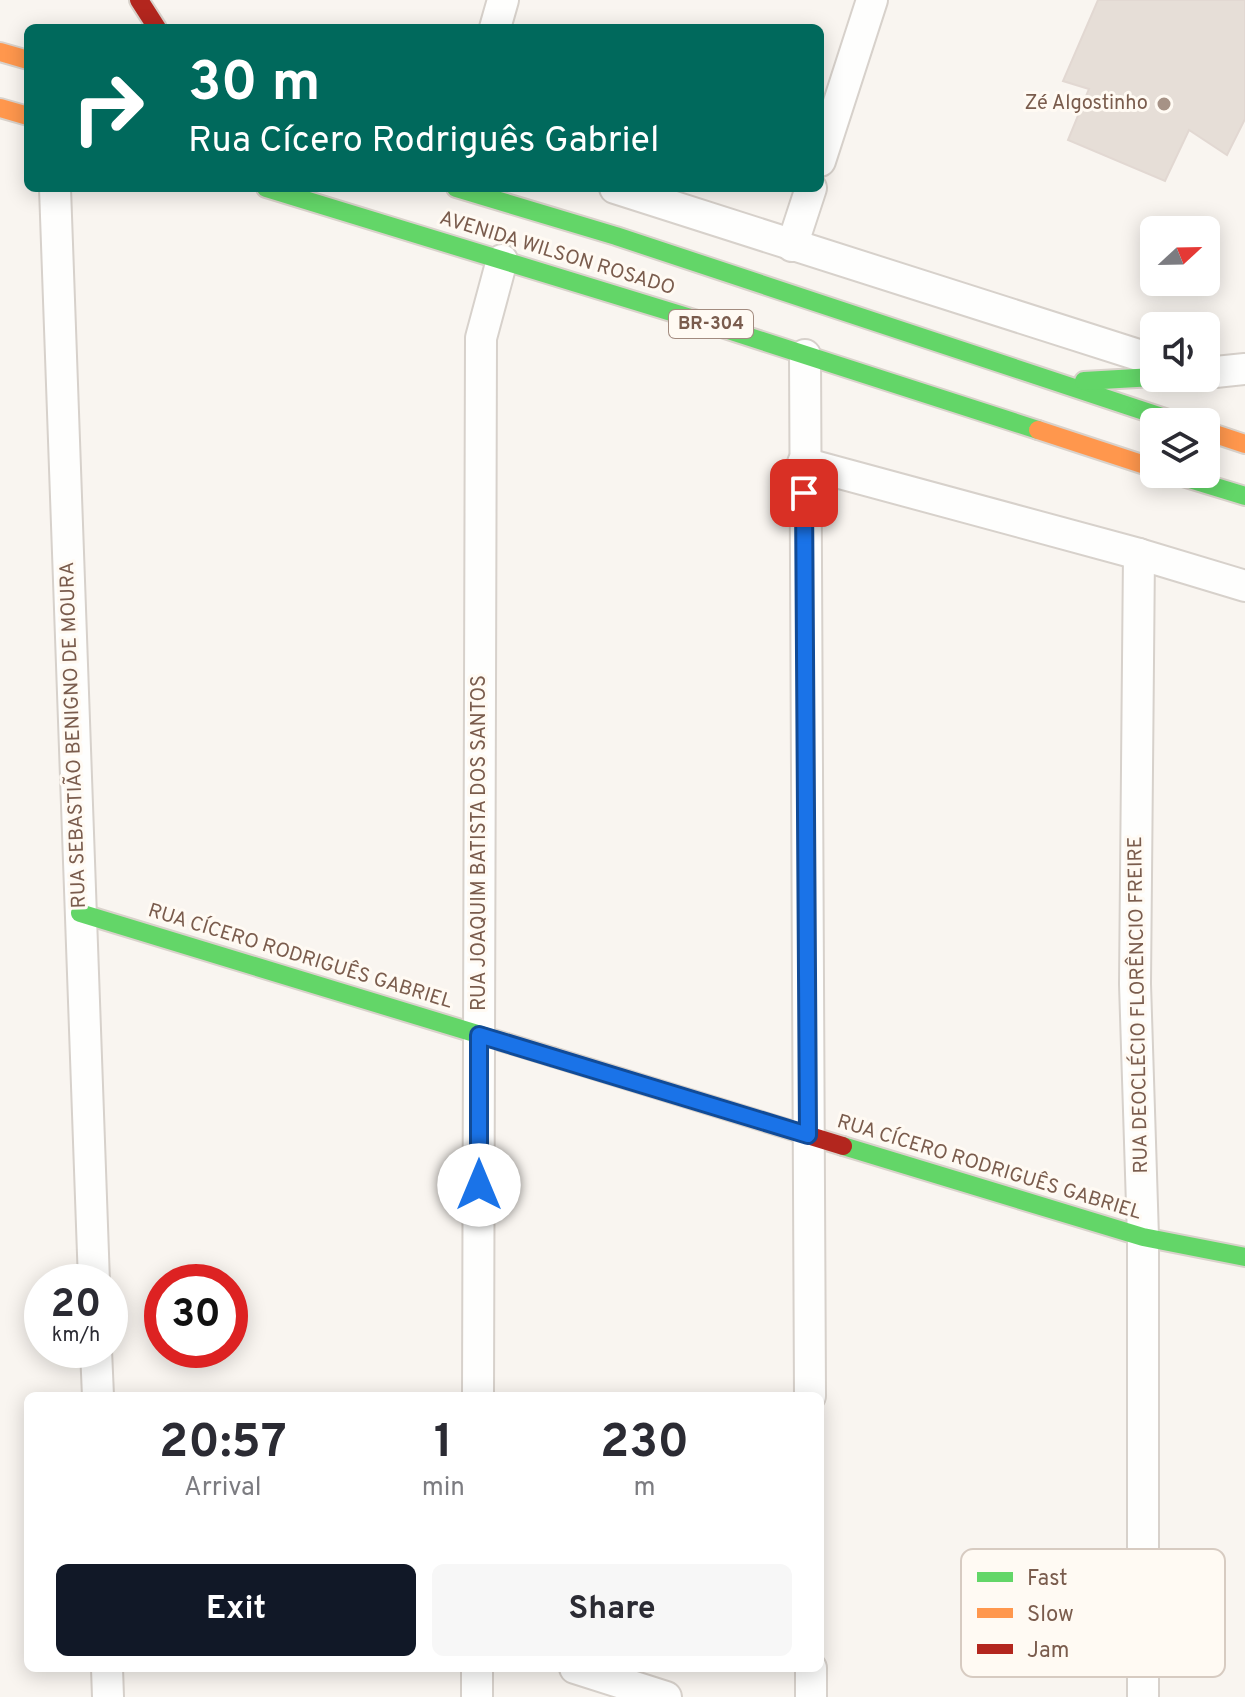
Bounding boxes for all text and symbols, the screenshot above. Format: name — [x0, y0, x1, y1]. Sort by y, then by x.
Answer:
text: 30 m — [188, 50, 321, 120]
icon: right — [56, 56, 160, 160]
place label: Zé Algostinho — [1024, 91, 1148, 117]
marker: Zé Algostinho — [1155, 95, 1173, 113]
text: Rua Cícero Rodriguês Gabriel — [188, 119, 659, 165]
street label: AVENIDA WILSON ROSADO — [436, 206, 678, 302]
north arrow — [1140, 216, 1220, 296]
map controls — [1140, 216, 1220, 488]
road number: BR-304 — [669, 310, 753, 338]
button: sound — [1140, 312, 1220, 392]
button: layers — [1140, 408, 1220, 488]
pin — [770, 459, 838, 527]
icon: arrive — [782, 471, 826, 515]
street label: RUA SEBASTIÃO BENIGNO DE MOURA — [54, 561, 93, 909]
street label: RUA JOAQUIM BATISTA DOS SANTOS — [467, 675, 493, 1011]
street label: RUA DEOCLÉCIO FLORÊNCIO FREIRE — [1121, 836, 1155, 1174]
street label: RUA CÍCERO RODRIGUÊS GABRIEL — [145, 896, 456, 1016]
street label: RUA CÍCERO RODRIGUÊS GABRIEL — [834, 1107, 1145, 1227]
position arrow — [437, 1143, 521, 1227]
speed limit sign: 30 — [144, 1264, 248, 1368]
text: 20 — [51, 1281, 101, 1331]
text: km/h — [52, 1323, 100, 1349]
text: 20:57 — [159, 1414, 287, 1474]
text: 1 — [434, 1414, 453, 1474]
text: 230 — [600, 1414, 689, 1474]
text: Arrival — [184, 1472, 262, 1505]
text: min — [422, 1472, 465, 1505]
text: m — [633, 1472, 655, 1505]
legend — [961, 1549, 1225, 1677]
button: Exit — [56, 1564, 416, 1656]
button: Share — [432, 1564, 792, 1656]
text: Fast — [1027, 1566, 1068, 1593]
text: Slow — [1027, 1602, 1074, 1629]
text: Jam — [1027, 1638, 1070, 1665]

